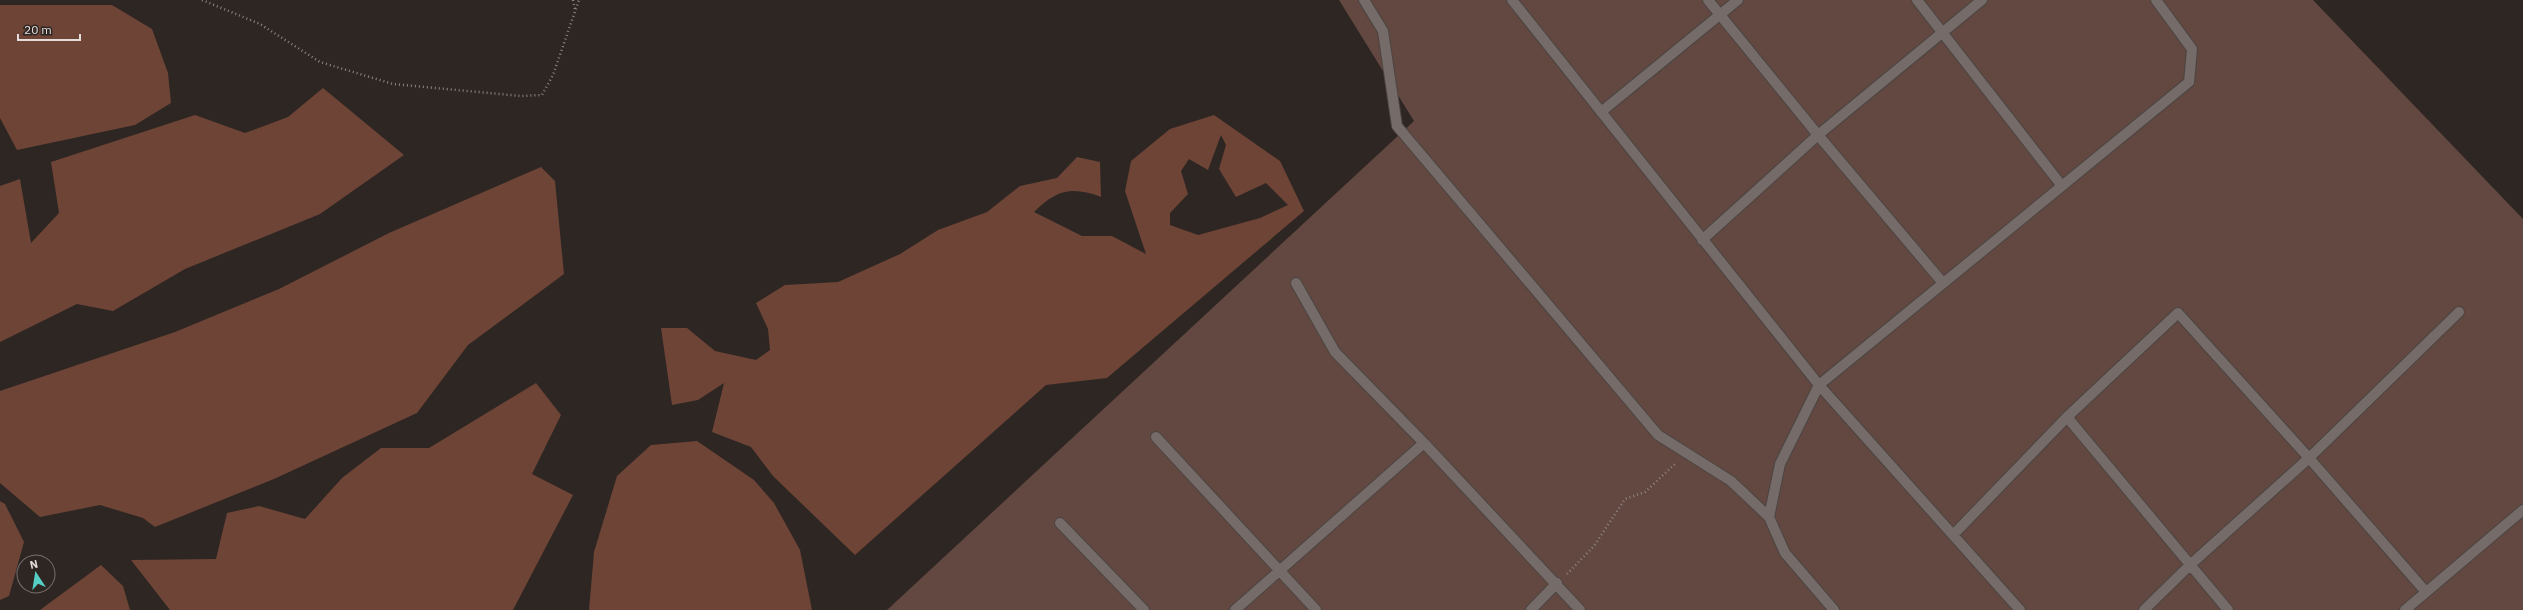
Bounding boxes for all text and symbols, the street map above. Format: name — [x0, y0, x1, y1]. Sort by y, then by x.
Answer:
scale bar — [18, 16, 80, 42]
text: 20 m — [24, 22, 52, 37]
north arrow — [16, 554, 56, 594]
text: N — [29, 557, 39, 572]

